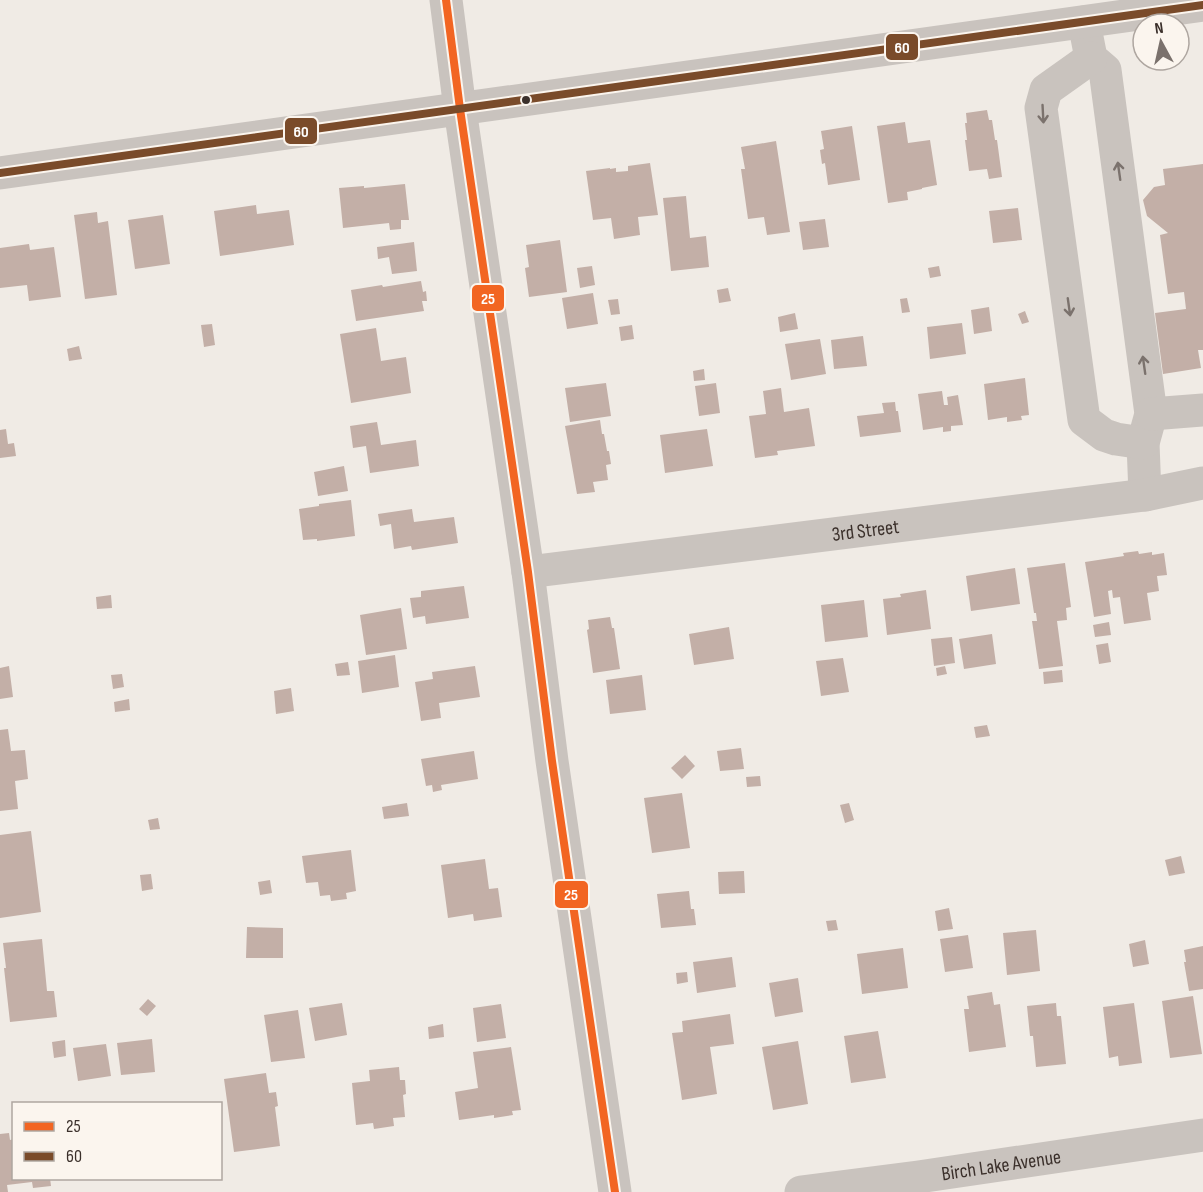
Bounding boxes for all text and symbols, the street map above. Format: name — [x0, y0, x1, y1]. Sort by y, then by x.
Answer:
north arrow — [1131, 12, 1191, 72]
text: N — [1154, 19, 1165, 39]
line badge: 60 — [885, 33, 919, 61]
text: 60 — [894, 39, 910, 58]
unlabelled marker — [520, 94, 532, 106]
one-way arrow — [1037, 103, 1048, 123]
line badge: 60 — [284, 117, 318, 145]
text: 60 — [293, 123, 309, 142]
one-way arrow — [1113, 162, 1124, 182]
line badge: 25 — [471, 284, 505, 312]
text: 25 — [481, 290, 495, 309]
one-way arrow — [1063, 296, 1074, 316]
one-way arrow — [1139, 355, 1150, 375]
street label: 3rd Street — [830, 515, 901, 547]
line badge: 25 — [554, 880, 589, 909]
text: 25 — [564, 886, 578, 905]
legend — [12, 1102, 222, 1180]
text: 25 — [66, 1116, 81, 1137]
street label: Birch Lake Avenue — [940, 1145, 1063, 1186]
text: 60 — [66, 1146, 82, 1167]

